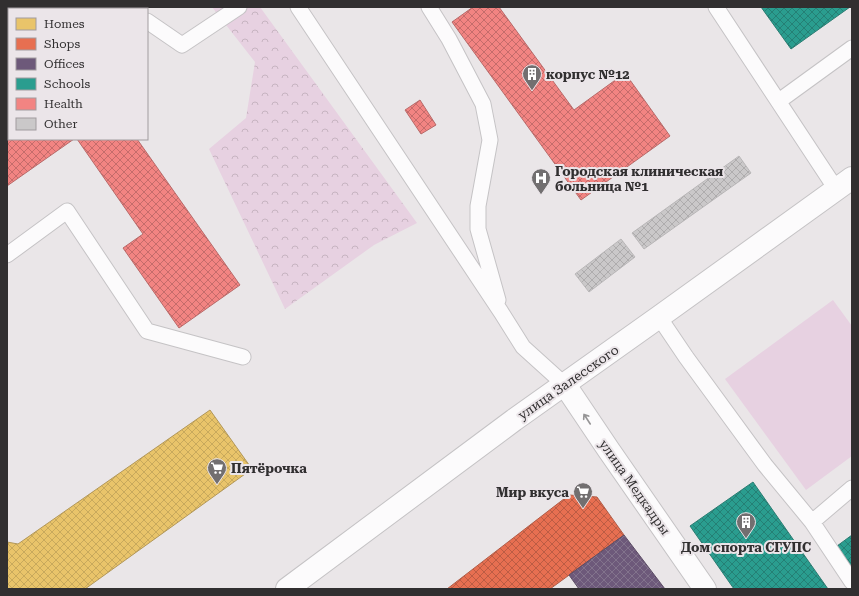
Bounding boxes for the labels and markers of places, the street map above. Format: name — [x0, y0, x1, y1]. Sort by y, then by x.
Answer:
building icon: корпус №12 — [521, 63, 543, 91]
place label: корпус №12 — [546, 67, 630, 82]
place label: Городская клиническая больница №1 — [555, 164, 723, 194]
hospital icon: Городская клиническая больница №1 — [530, 167, 552, 195]
supermarket icon: Пятёрочка — [206, 457, 228, 485]
place label: Пятёрочка — [231, 461, 307, 476]
supermarket icon: Мир вкуса — [572, 481, 594, 509]
place label: Мир вкуса — [496, 485, 569, 500]
building icon: Дом спорта СГУПС — [735, 511, 757, 539]
place label: Дом спорта СГУПС — [681, 540, 811, 555]

